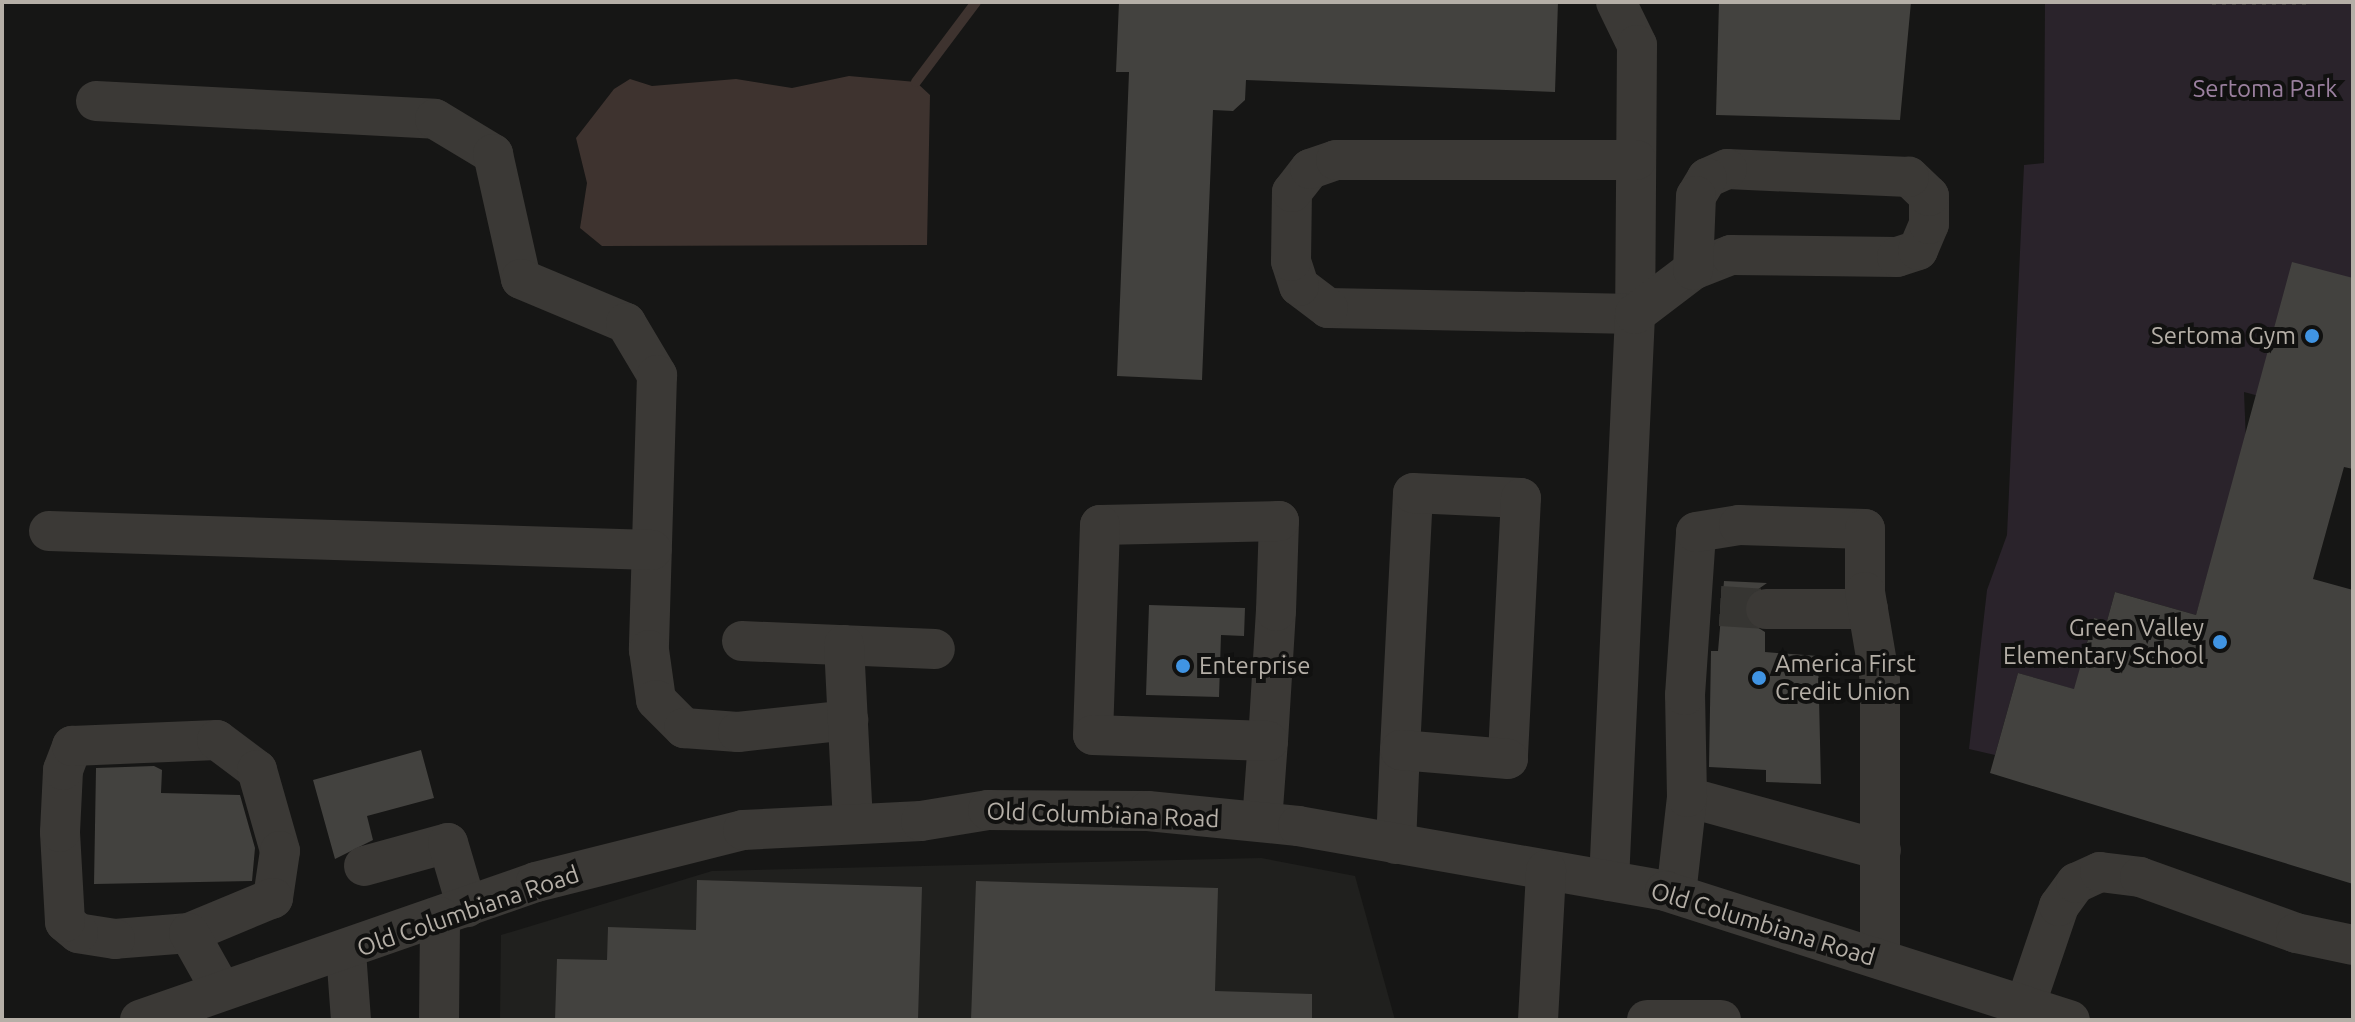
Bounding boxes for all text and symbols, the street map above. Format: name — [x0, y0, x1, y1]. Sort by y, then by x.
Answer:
park label: Sertoma Park — [2193, 75, 2337, 103]
place label: Sertoma Gym — [2151, 322, 2296, 350]
marker: Sertoma Gym — [2303, 327, 2321, 345]
place label: Green Valley Elementary School — [2003, 614, 2204, 670]
marker: Green Valley Elementary School — [2211, 633, 2229, 651]
place label: America First Credit Union — [1775, 650, 1916, 706]
place label: Enterprise — [1199, 652, 1311, 680]
marker: Enterprise — [1174, 657, 1192, 675]
marker: America First Credit Union — [1750, 669, 1768, 687]
street label: Old Columbiana Road — [986, 797, 1220, 833]
street label: Old Columbiana Road — [353, 859, 583, 963]
street label: Old Columbiana Road — [1647, 876, 1879, 972]

